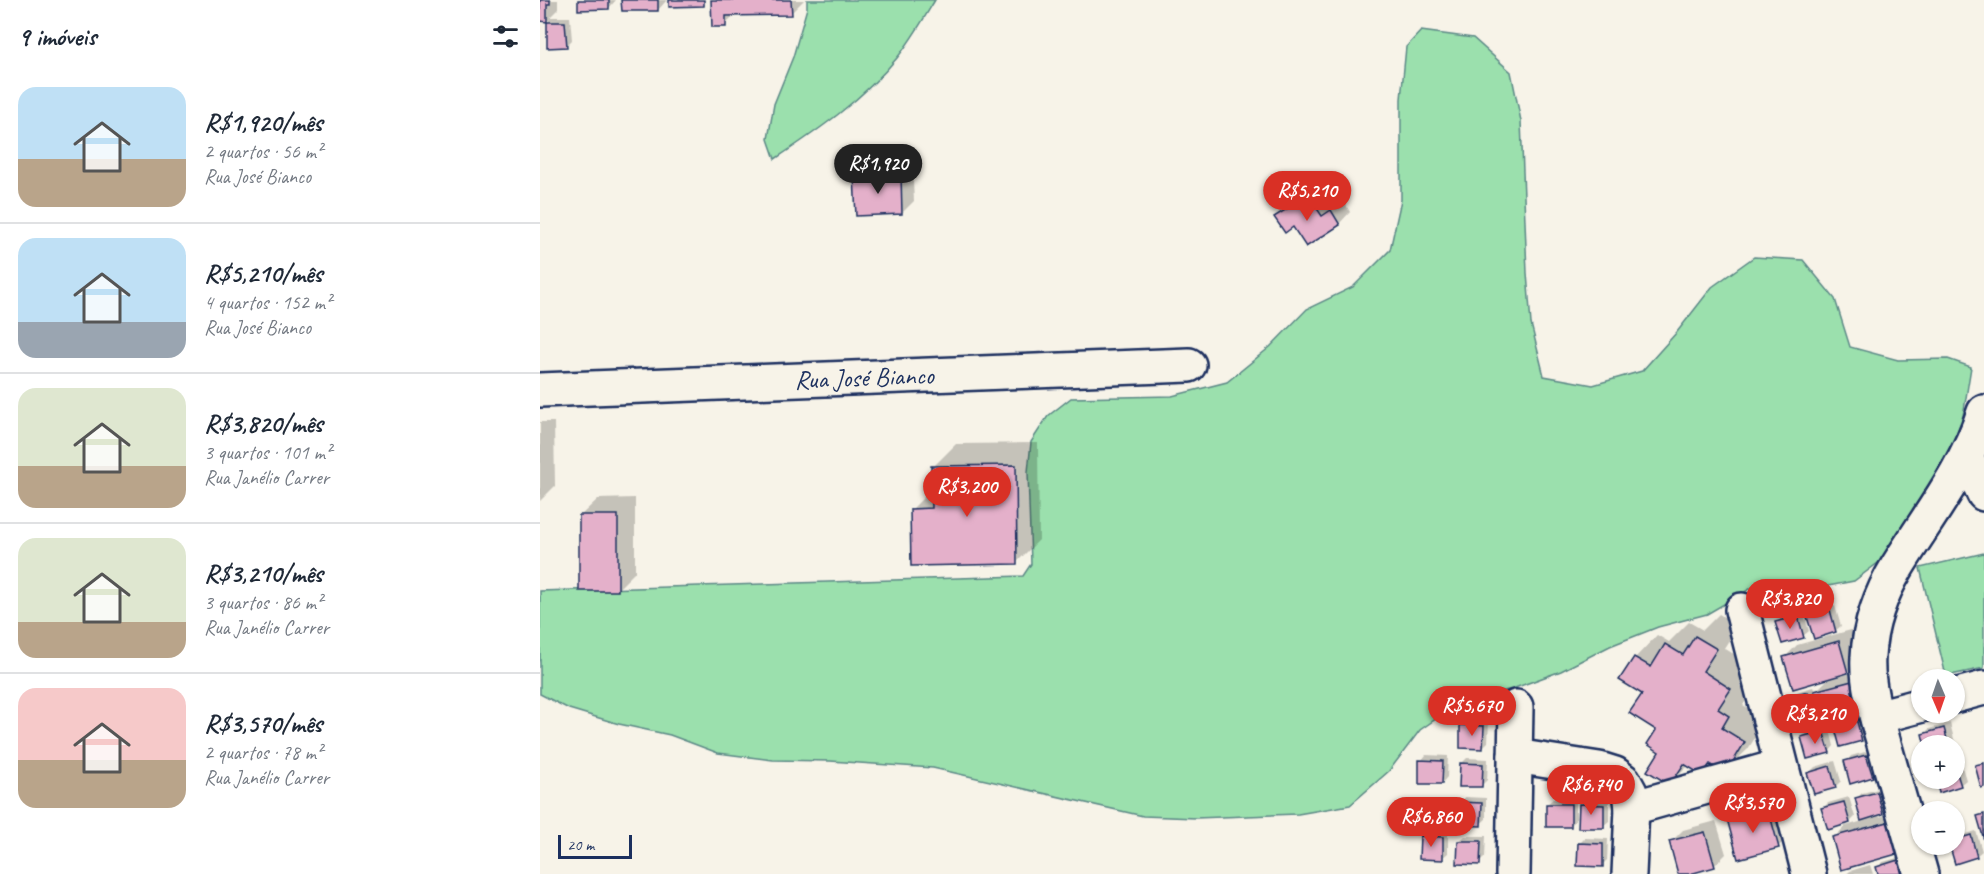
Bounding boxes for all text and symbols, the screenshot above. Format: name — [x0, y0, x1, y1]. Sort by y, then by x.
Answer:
text: 9 imóveis — [18, 20, 96, 53]
icon: filters — [489, 20, 522, 53]
text: R$1,920/mês — [204, 106, 322, 139]
icon: home — [66, 111, 138, 183]
text: 2 quartos · 56 m² — [204, 139, 322, 164]
pin: R$1,920 — [823, 144, 933, 195]
text: R$1,920 — [848, 151, 908, 176]
text: Rua José Bianco — [204, 164, 311, 189]
pin: R$5,210 — [1252, 171, 1362, 222]
text: R$5,210 — [1277, 178, 1337, 203]
text: R$5,210/mês — [204, 257, 322, 290]
icon: home — [66, 262, 138, 334]
text: 4 quartos · 152 m² — [204, 290, 331, 315]
text: Rua José Bianco — [204, 315, 311, 340]
street label: Rua José Bianco — [794, 359, 936, 396]
text: R$3,820/mês — [204, 407, 323, 440]
icon: home — [66, 412, 138, 484]
text: 3 quartos · 101 m² — [204, 440, 331, 465]
text: Rua Janélio Carrer — [204, 465, 329, 490]
pin: R$3,200 — [912, 467, 1022, 518]
text: R$3,200 — [937, 474, 997, 499]
text: R$3,210/mês — [204, 557, 323, 590]
icon: home — [66, 562, 138, 634]
pin: R$3,820 — [1735, 579, 1845, 630]
text: R$3,820 — [1760, 586, 1820, 611]
text: 3 quartos · 86 m² — [204, 590, 322, 615]
text: Rua Janélio Carrer — [204, 615, 329, 640]
north arrow — [1911, 669, 1965, 723]
map controls — [1911, 669, 1965, 855]
pin: R$5,670 — [1417, 686, 1527, 737]
text: R$5,670 — [1442, 693, 1502, 718]
pin: R$3,210 — [1760, 694, 1870, 745]
text: R$3,210 — [1785, 701, 1845, 726]
text: R$3,570/mês — [204, 707, 322, 740]
icon: home — [66, 712, 138, 784]
button: + — [1911, 735, 1965, 789]
text: 2 quartos · 78 m² — [204, 740, 322, 765]
text: Rua Janélio Carrer — [204, 765, 329, 790]
pin: R$6,740 — [1536, 765, 1646, 816]
text: R$6,740 — [1561, 772, 1621, 797]
pin: R$3,570 — [1698, 783, 1808, 834]
text: R$3,570 — [1723, 790, 1783, 815]
pin: R$6,860 — [1376, 797, 1486, 848]
button: − — [1911, 801, 1965, 855]
text: R$6,860 — [1401, 804, 1461, 829]
scale bar — [558, 832, 632, 860]
text: 20 m — [567, 835, 594, 855]

